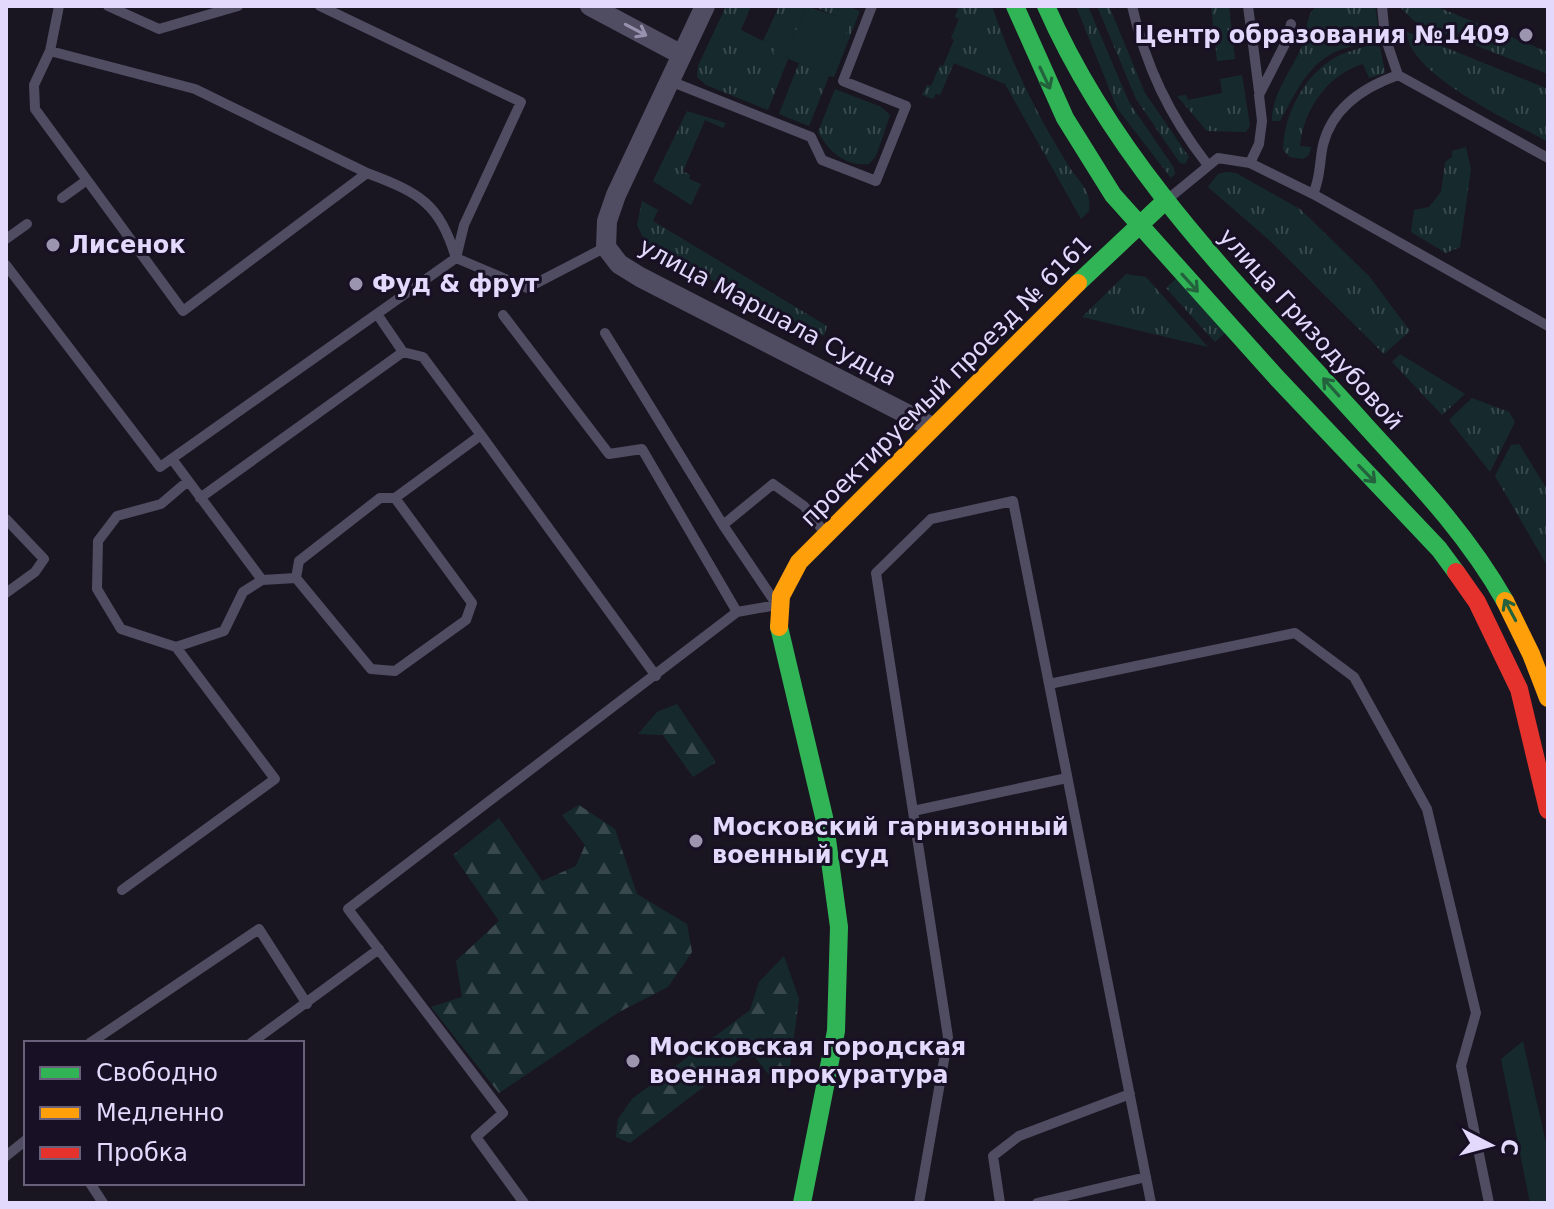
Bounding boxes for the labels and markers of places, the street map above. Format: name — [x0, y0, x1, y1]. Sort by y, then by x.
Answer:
place label: Центр образования №1409 — [1134, 21, 1510, 49]
marker: Центр образования №1409 — [1517, 26, 1535, 44]
place label: Лисенок — [69, 231, 186, 259]
marker: Лисенок — [44, 236, 62, 254]
place label: Фуд & фрут — [372, 270, 539, 298]
marker: Фуд & фрут — [347, 275, 365, 293]
place label: Московский гарнизонный военный суд — [712, 813, 1069, 869]
marker: Московский гарнизонный военный суд — [687, 832, 705, 850]
place label: Московская городская военная прокуратура — [649, 1033, 966, 1089]
marker: Московская городская военная прокуратура — [624, 1052, 642, 1070]

